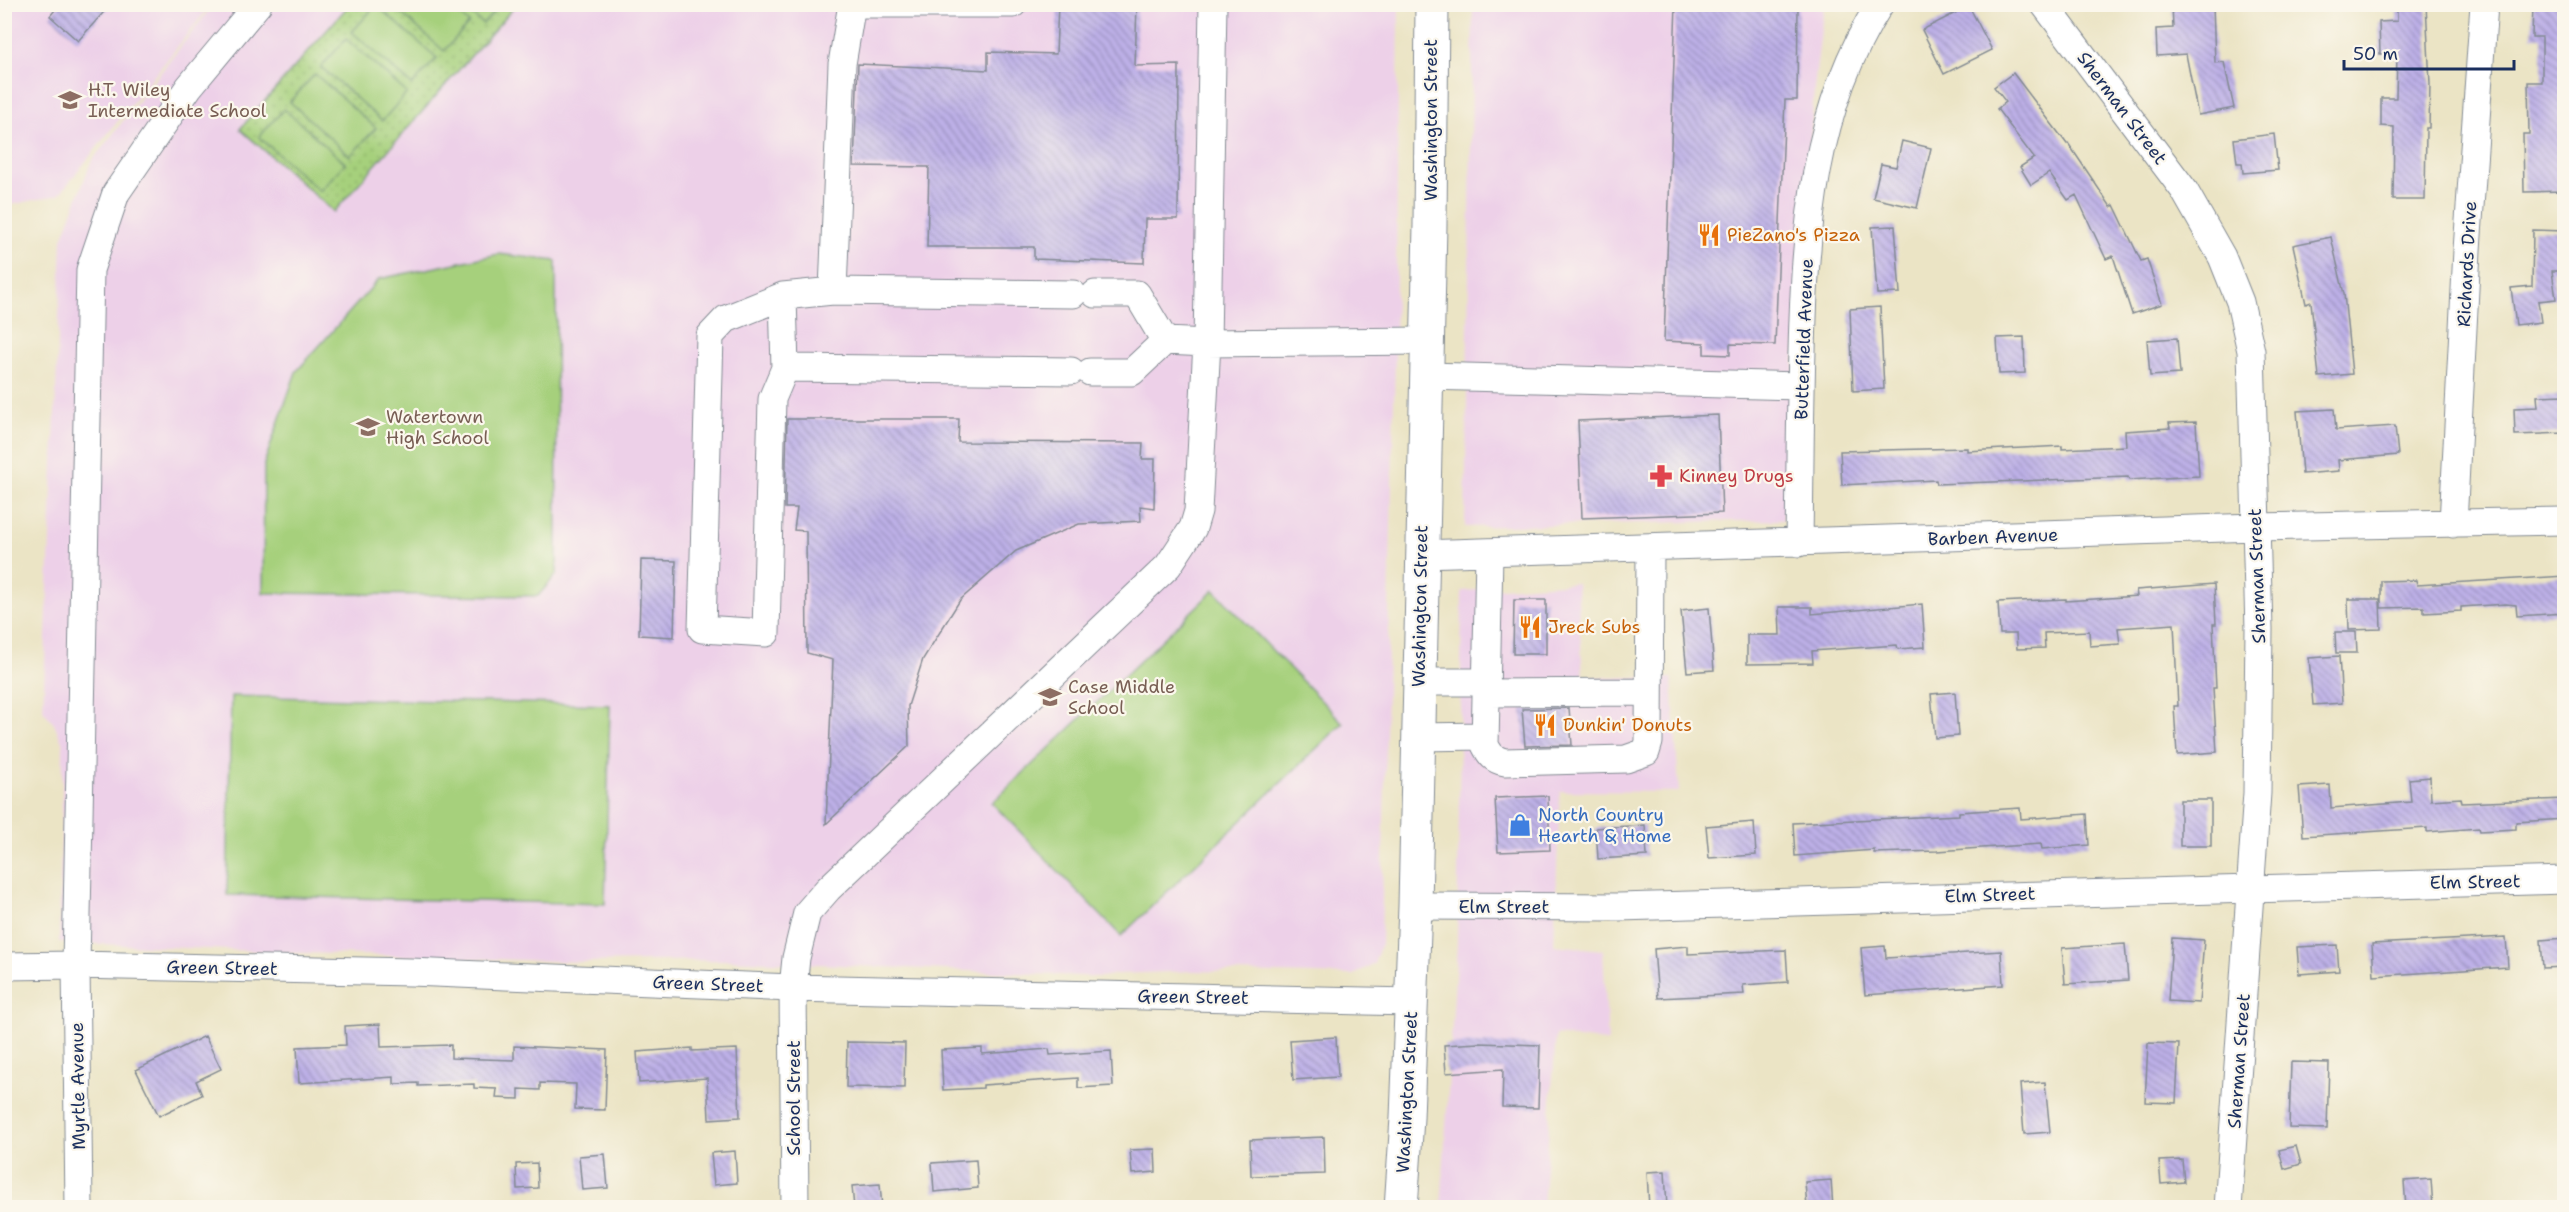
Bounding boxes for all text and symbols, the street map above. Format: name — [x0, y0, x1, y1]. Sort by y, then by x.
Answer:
scale bar — [2344, 33, 2514, 71]
street label: Washington Street — [1419, 39, 1443, 201]
text: 50 m — [2353, 42, 2398, 66]
street label: Sherman Street — [2072, 47, 2172, 169]
place label: H.T. Wiley Intermediate School — [88, 78, 267, 123]
school or university icon: H.T. Wiley Intermediate School — [57, 87, 83, 113]
street label: Richards Drive — [2452, 200, 2482, 328]
restaurant icon: PieZano's Pizza — [1696, 222, 1722, 248]
place label: PieZano's Pizza — [1727, 223, 1860, 247]
street label: Butterfield Avenue — [1789, 258, 1819, 420]
place label: Watertown High School — [386, 405, 489, 450]
school or university icon: Watertown High School — [355, 414, 381, 440]
pharmacy icon: Kinney Drugs — [1648, 463, 1674, 489]
place label: Kinney Drugs — [1679, 464, 1794, 488]
street label: Sherman Street — [2243, 508, 2271, 644]
street label: Barben Avenue — [1927, 523, 2059, 551]
street label: Washington Street — [1407, 525, 1433, 687]
restaurant icon: Jreck Subs — [1517, 614, 1543, 640]
place label: Jreck Subs — [1548, 615, 1640, 639]
place label: Case Middle School — [1068, 675, 1175, 720]
school or university icon: Case Middle School — [1037, 684, 1063, 710]
restaurant icon: Dunkin' Donuts — [1532, 712, 1558, 738]
place label: Dunkin' Donuts — [1563, 713, 1692, 737]
place label: North Country Hearth & Home — [1538, 803, 1672, 848]
shop icon: North Country Hearth & Home — [1507, 812, 1533, 838]
street label: Elm Street — [2429, 869, 2521, 895]
street label: Elm Street — [1944, 881, 2036, 909]
street label: Elm Street — [1459, 895, 1550, 919]
street label: Green Street — [166, 955, 278, 981]
street label: Green Street — [652, 970, 764, 998]
street label: Green Street — [1137, 984, 1249, 1010]
street label: Sherman Street — [2222, 992, 2256, 1129]
street label: Washington Street — [1391, 1010, 1423, 1174]
street label: Myrtle Avenue — [65, 1022, 91, 1150]
street label: School Street — [782, 1040, 806, 1156]

